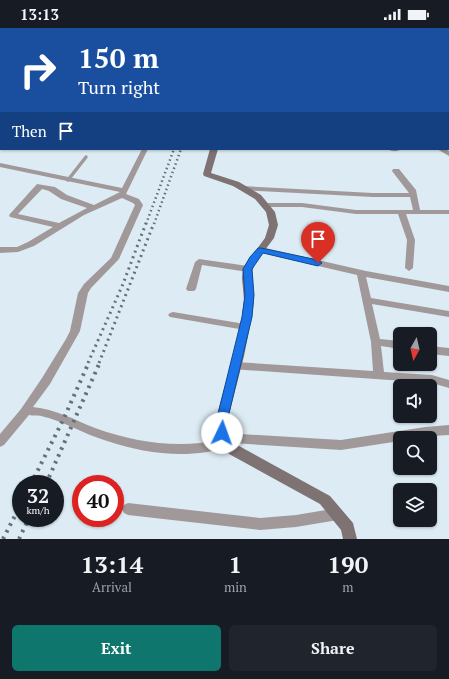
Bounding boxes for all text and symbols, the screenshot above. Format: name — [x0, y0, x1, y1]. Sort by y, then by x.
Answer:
text: 13:13 — [20, 4, 59, 24]
text: 150 m — [78, 39, 159, 76]
icon: right — [12, 44, 64, 96]
text: Turn right — [78, 75, 160, 99]
icon: arrive — [55, 120, 77, 142]
text: Then — [12, 121, 47, 141]
pin — [301, 222, 335, 263]
icon: arrive — [307, 228, 329, 250]
north arrow — [393, 327, 437, 371]
map controls — [393, 327, 437, 527]
button: sound — [393, 379, 437, 423]
position arrow — [201, 412, 243, 454]
button: search — [393, 431, 437, 475]
speed limit sign: 40 — [72, 475, 124, 527]
text: 32 — [27, 482, 49, 509]
button: layers — [393, 483, 437, 527]
text: km/h — [26, 504, 50, 517]
text: 13:14 — [81, 548, 143, 580]
text: 1 — [229, 548, 242, 580]
text: 190 — [328, 548, 368, 580]
text: Arrival — [92, 578, 132, 596]
text: min — [224, 578, 247, 596]
text: m — [342, 578, 354, 596]
button: Exit — [12, 625, 221, 671]
button: Share — [229, 625, 437, 671]

